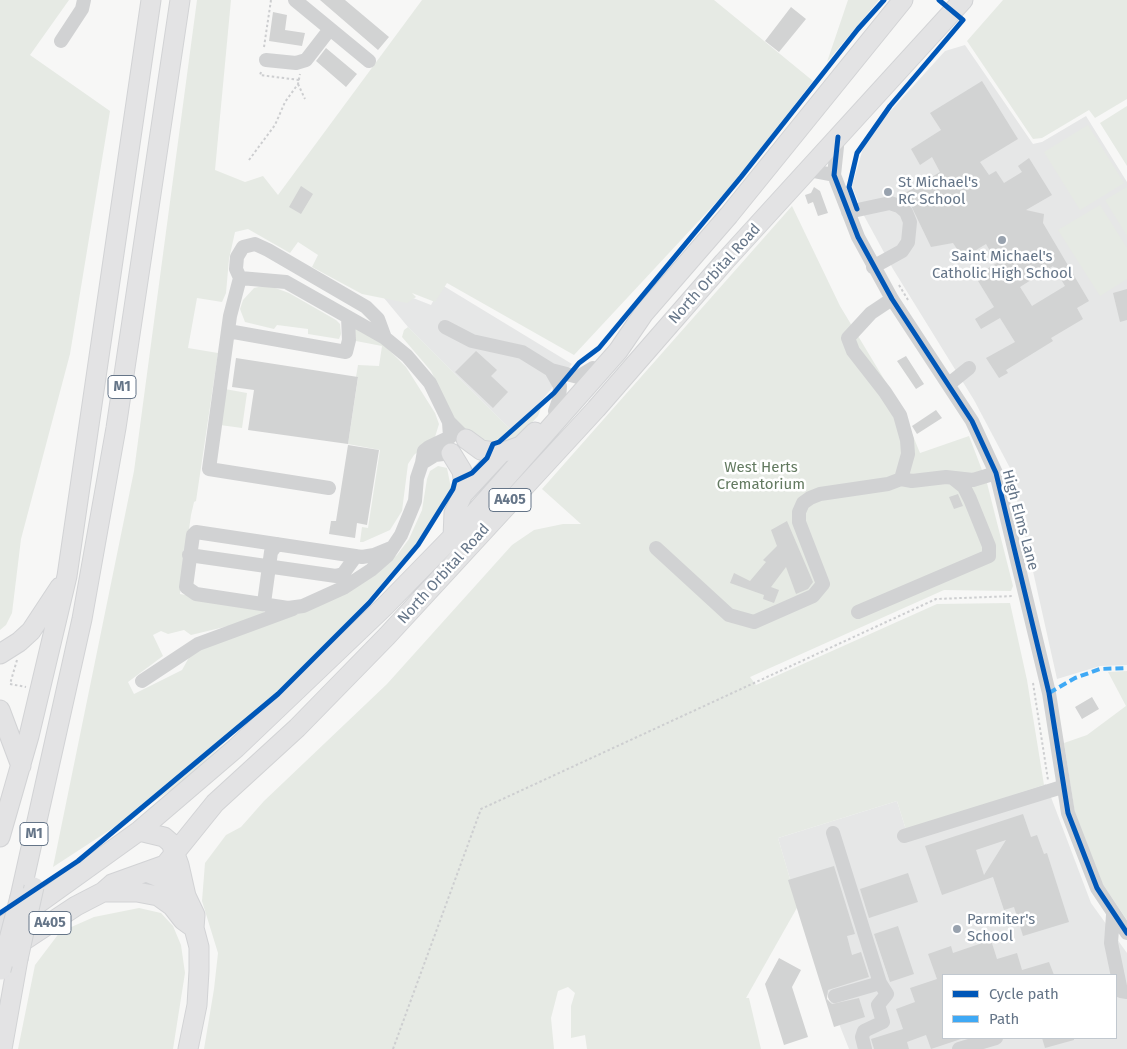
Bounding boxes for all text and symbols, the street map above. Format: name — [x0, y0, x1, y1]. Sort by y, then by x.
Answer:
place label: St Michael's RC School — [898, 174, 978, 209]
marker: St Michael's RC School — [882, 186, 894, 198]
street label: North Orbital Road — [665, 220, 765, 328]
marker: Saint Michael's Catholic High School — [996, 234, 1008, 246]
place label: Saint Michael's Catholic High School — [932, 248, 1072, 283]
road number: M1 — [108, 376, 136, 398]
park label: West Herts Crematorium — [717, 459, 805, 494]
street label: High Elms Lane — [998, 468, 1042, 572]
road number: A405 — [489, 488, 531, 512]
street label: North Orbital Road — [394, 520, 494, 628]
road number: M1 — [20, 822, 48, 846]
road number: A405 — [29, 911, 71, 934]
place label: Parmiter's School — [967, 911, 1035, 946]
marker: Parmiter's School — [951, 923, 963, 935]
legend — [942, 974, 1117, 1039]
text: Cycle path — [989, 985, 1059, 1003]
text: Path — [989, 1010, 1019, 1028]

